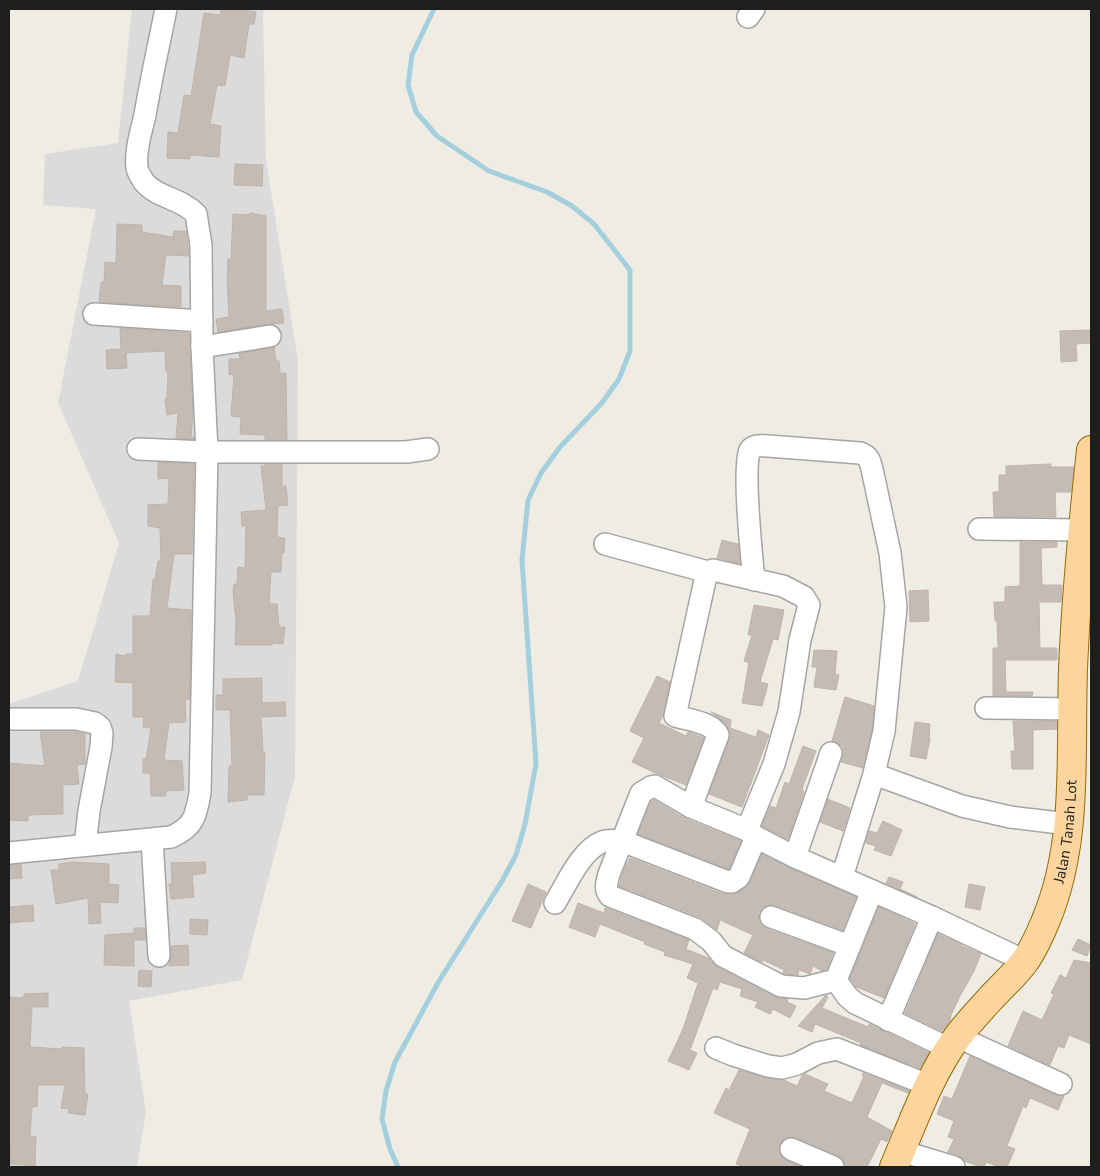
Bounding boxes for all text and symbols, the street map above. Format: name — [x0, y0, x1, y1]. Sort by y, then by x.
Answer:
street label: Jalan Tanah Lot — [1049, 779, 1081, 886]

